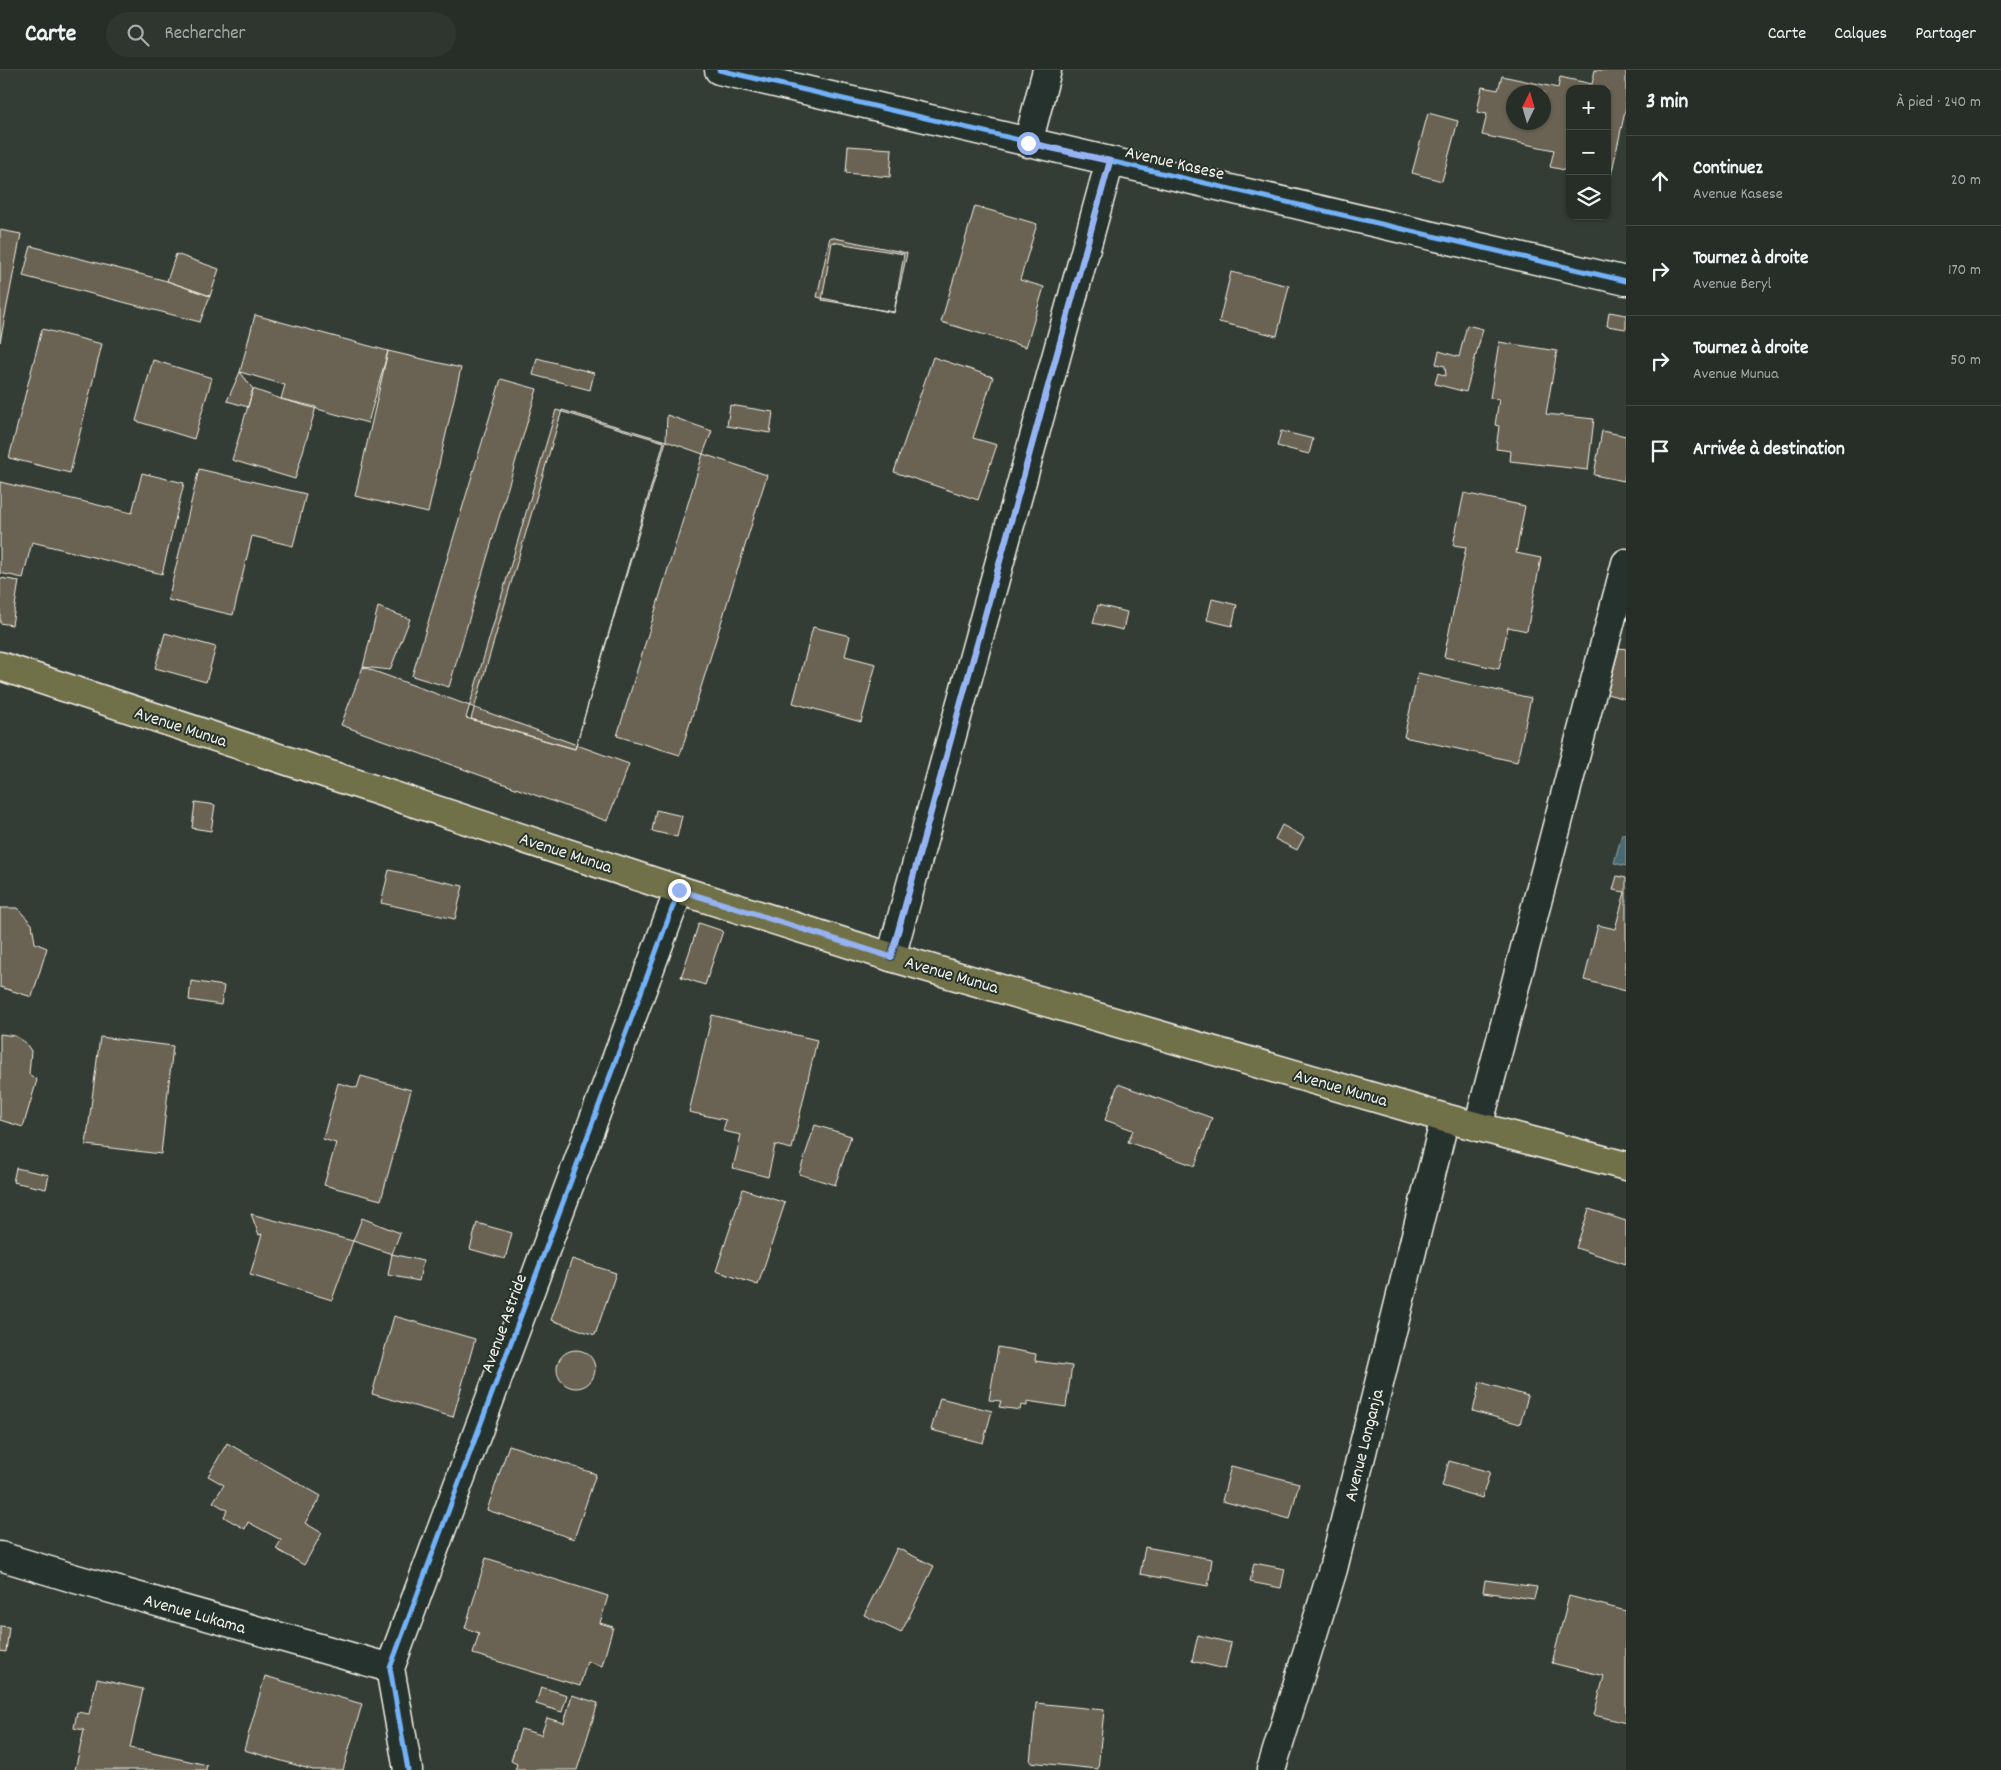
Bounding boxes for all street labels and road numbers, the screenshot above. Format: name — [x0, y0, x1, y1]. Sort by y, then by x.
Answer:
street label: Avenue Kasese — [1122, 141, 1227, 188]
street label: Avenue Munua — [131, 702, 230, 755]
street label: Avenue Munua — [516, 828, 615, 881]
street label: Avenue Munua — [902, 951, 1002, 1002]
street label: Avenue Munua — [1291, 1064, 1391, 1115]
street label: Avenue Astride — [476, 1271, 535, 1377]
street label: Avenue Longanja — [1339, 1386, 1392, 1504]
street label: Avenue Lukama — [140, 1589, 249, 1642]

